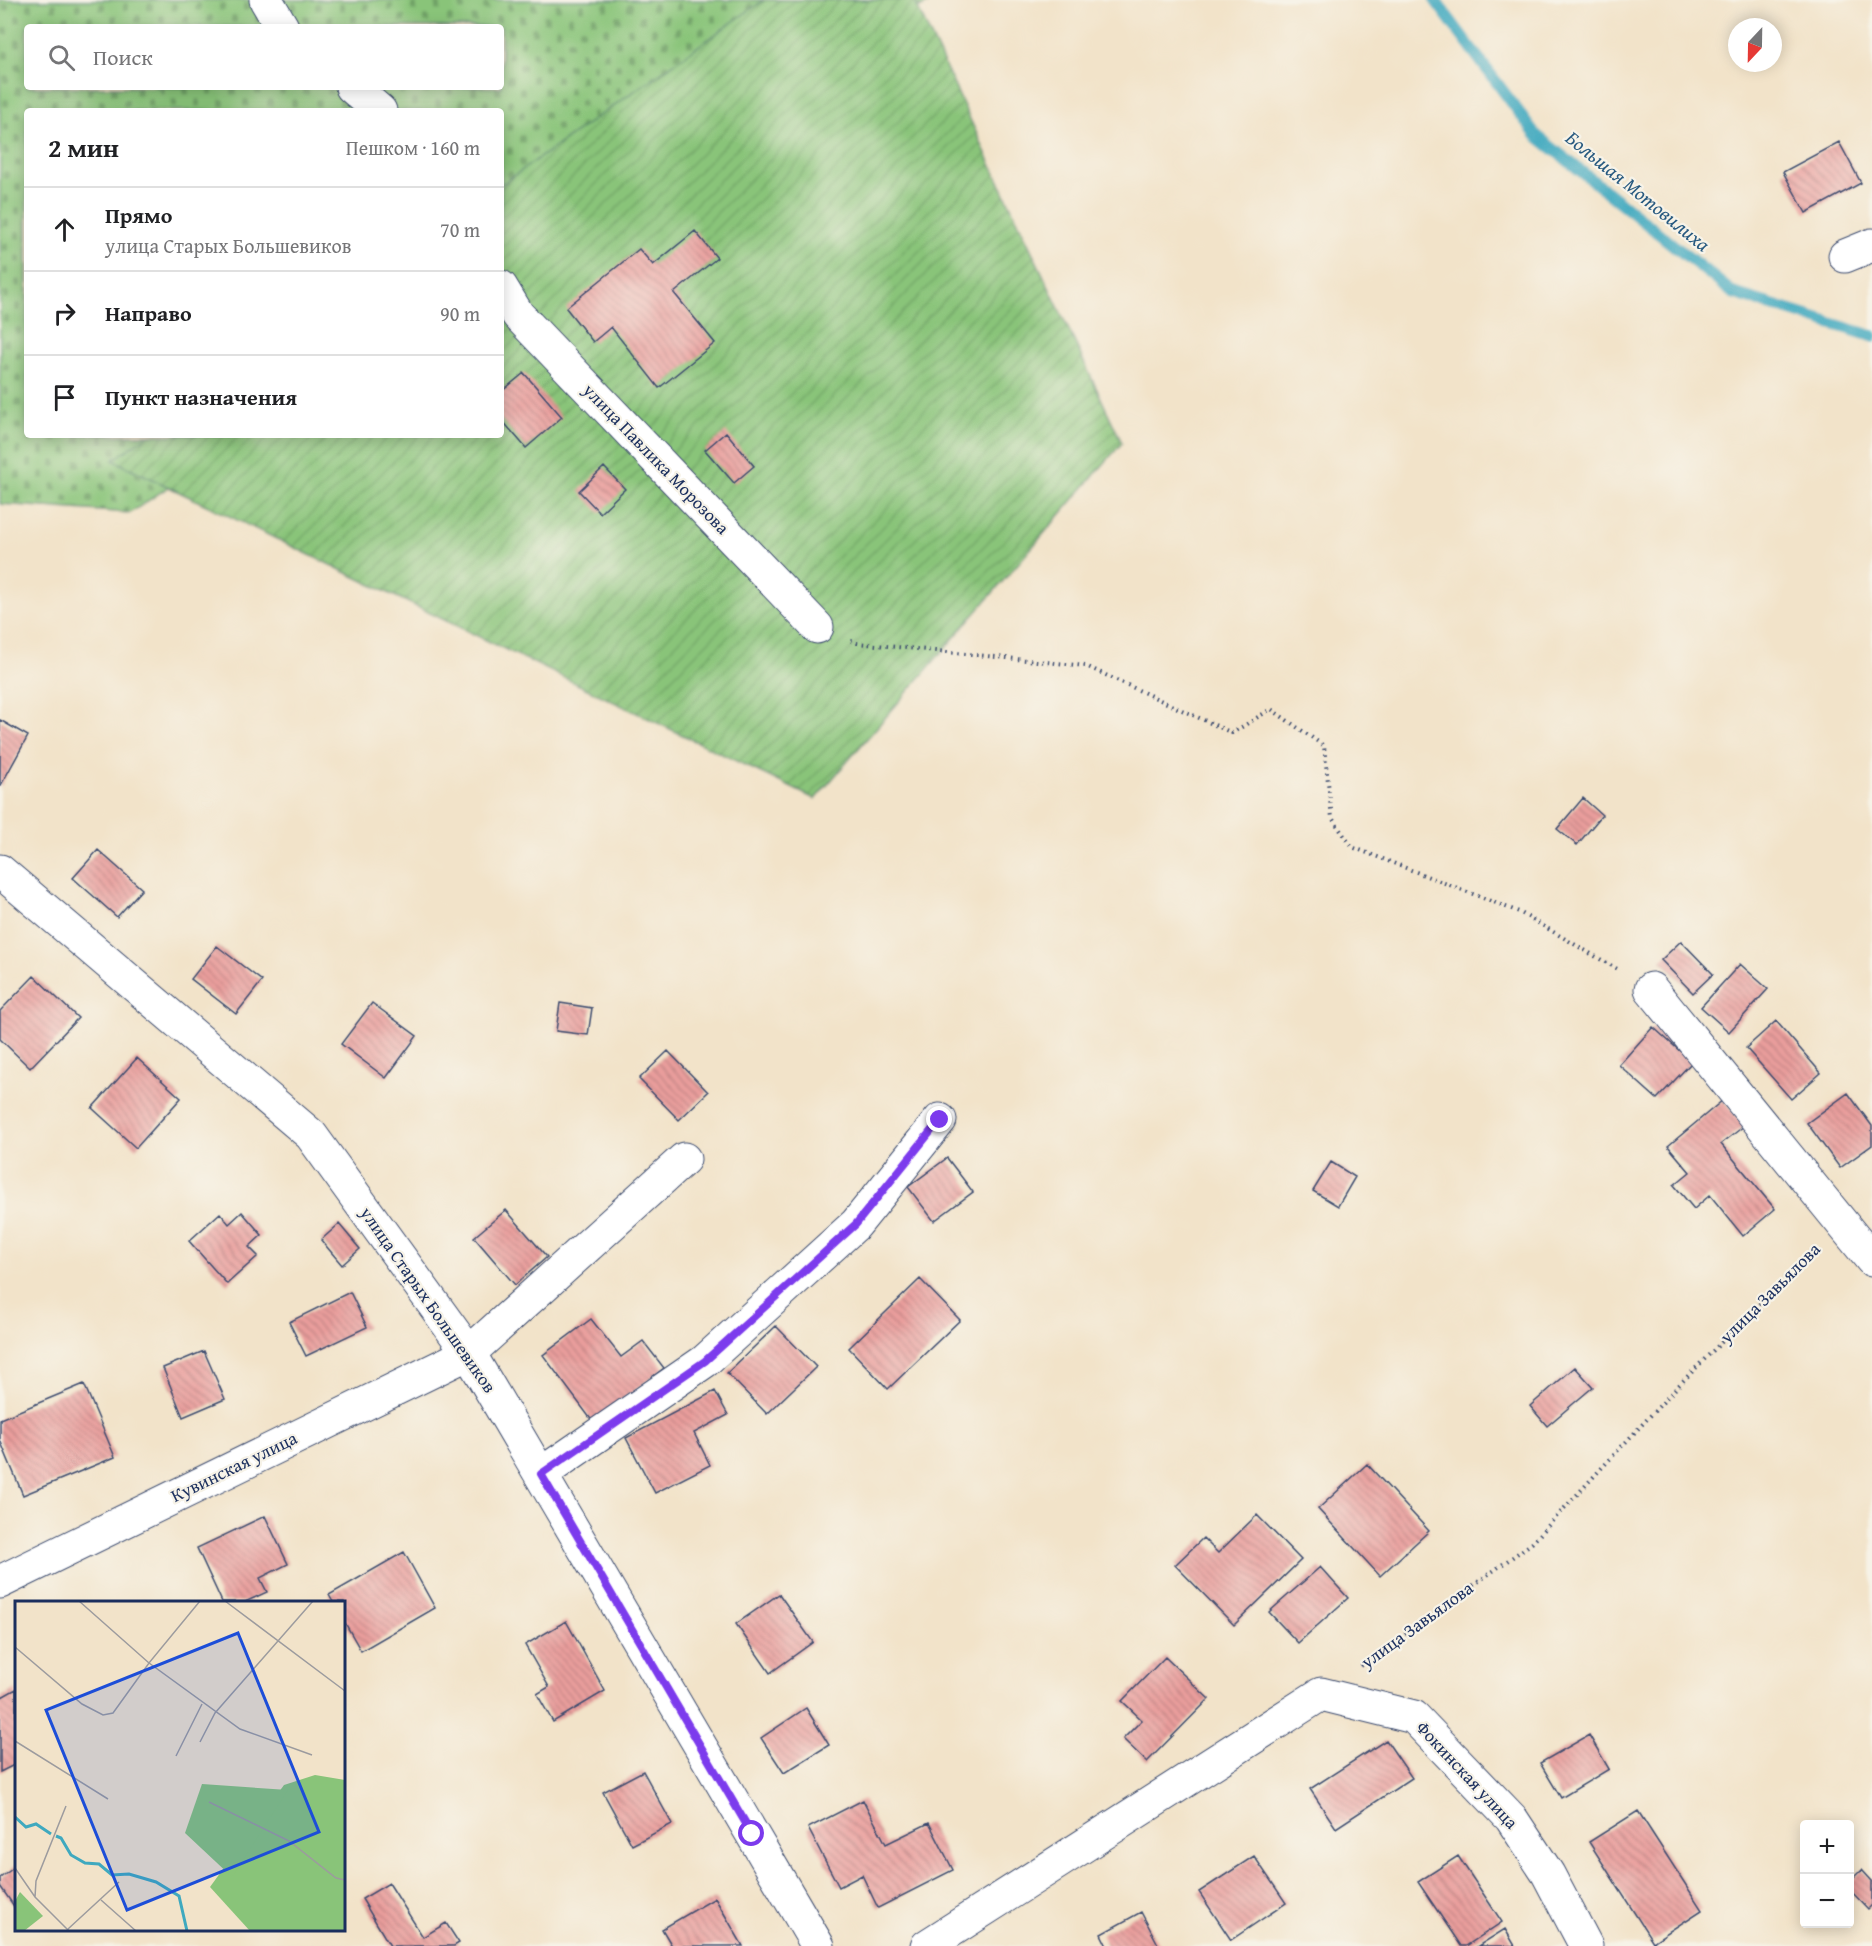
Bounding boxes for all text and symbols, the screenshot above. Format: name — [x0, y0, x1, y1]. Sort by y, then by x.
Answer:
north arrow — [1728, 18, 1782, 72]
search box — [24, 24, 504, 90]
icon: search — [45, 41, 78, 74]
text: Поиск — [93, 41, 153, 73]
water label: Большая Мотовилиха — [1560, 123, 1717, 258]
text: 2 мин — [48, 128, 119, 167]
text: Пешком · 160 m — [346, 133, 480, 162]
text: Прямо — [105, 199, 172, 231]
icon: ahead — [48, 213, 81, 246]
text: 70 m — [440, 215, 480, 244]
text: улица Старых Большевиков — [105, 231, 351, 260]
icon: right — [48, 297, 81, 330]
text: Направо — [105, 297, 192, 329]
text: 90 m — [440, 299, 480, 328]
street label: улица Павлика Морозова — [576, 376, 736, 540]
icon: arrive — [48, 381, 81, 414]
text: Пункт назначения — [105, 381, 297, 413]
route end — [926, 1106, 952, 1132]
street label: улица Старых Большевиков — [353, 1200, 503, 1398]
street label: улица Завьялова — [1712, 1236, 1827, 1350]
street label: Кувинская улица — [166, 1424, 302, 1509]
street label: улица Завьялова — [1354, 1574, 1479, 1675]
inset map — [15, 1601, 345, 1931]
street label: Фокинская улица — [1410, 1715, 1525, 1835]
route start — [738, 1820, 764, 1846]
map controls — [1800, 1820, 1854, 1928]
button: + — [1800, 1820, 1854, 1874]
button: − — [1800, 1874, 1854, 1928]

